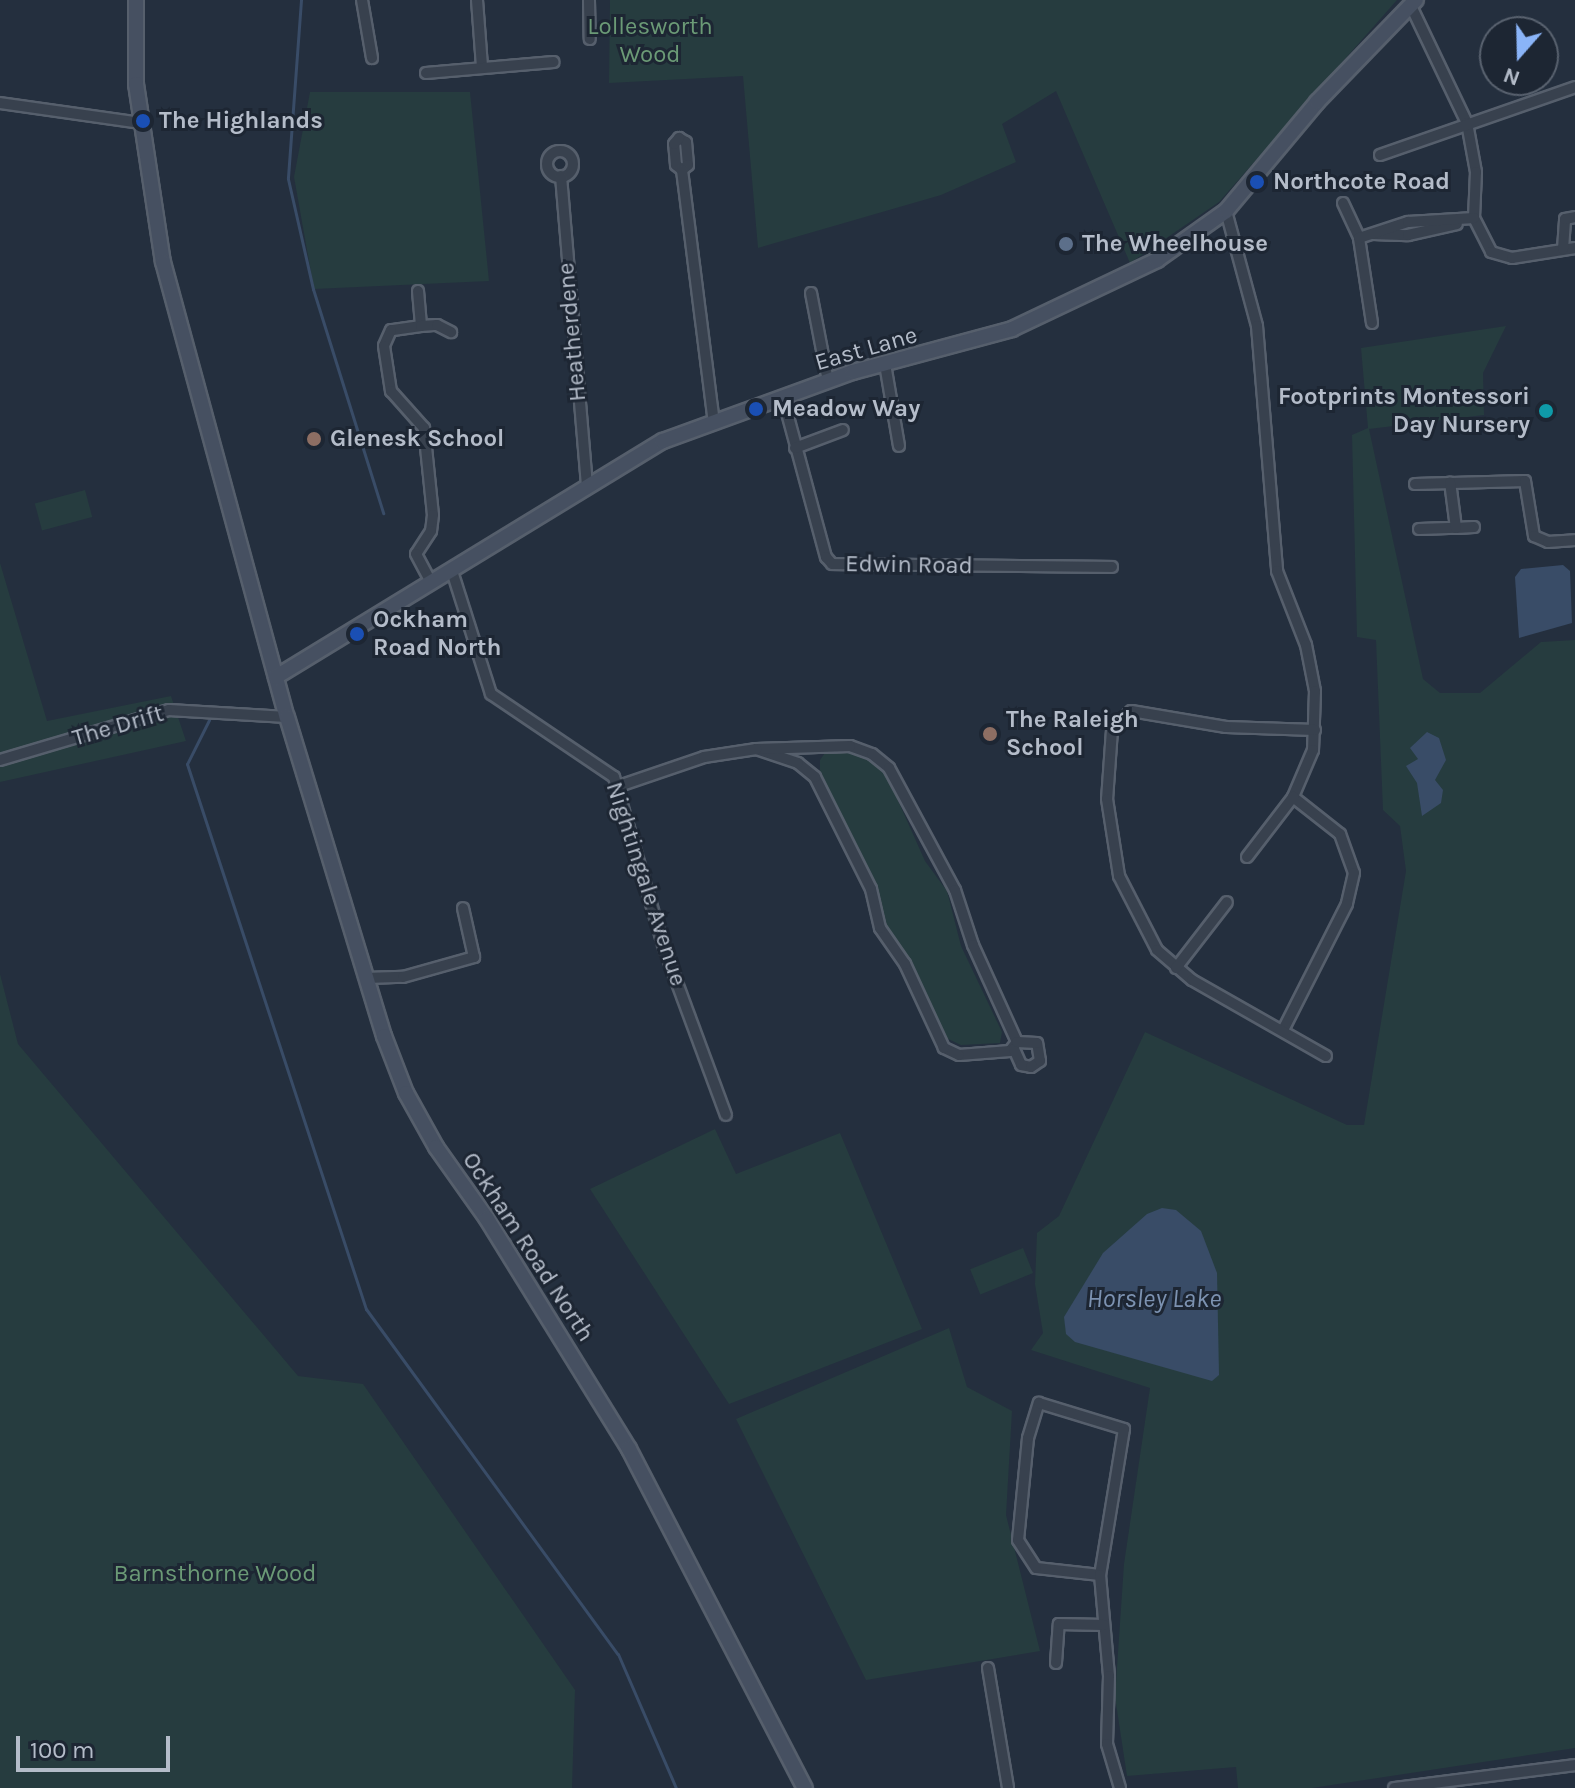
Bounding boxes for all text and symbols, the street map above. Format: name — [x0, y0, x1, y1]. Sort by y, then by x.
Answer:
park label: Lollesworth Wood — [587, 13, 713, 69]
north arrow — [1479, 16, 1559, 96]
text: N — [1500, 62, 1523, 92]
place label: The Highlands — [159, 107, 323, 135]
marker: The Highlands — [134, 112, 152, 130]
place label: Northcote Road — [1273, 168, 1450, 196]
marker: Northcote Road — [1248, 173, 1266, 191]
place label: The Wheelhouse — [1082, 230, 1268, 258]
marker: The Wheelhouse — [1057, 235, 1075, 253]
street label: Heatherdene — [552, 261, 592, 403]
street label: East Lane — [811, 321, 921, 377]
place label: Footprints Montessori Day Nursery — [1278, 383, 1530, 439]
place label: Meadow Way — [772, 395, 920, 423]
marker: Meadow Way — [747, 400, 765, 418]
marker: Footprints Montessori Day Nursery — [1537, 402, 1555, 420]
place label: Glenesk School — [330, 425, 504, 453]
marker: Glenesk School — [305, 430, 323, 448]
street label: Edwin Road — [845, 549, 973, 581]
place label: Ockham Road North — [373, 606, 502, 662]
marker: Ockham Road North — [348, 625, 366, 643]
street label: The Drift — [69, 699, 167, 753]
place label: The Raleigh School — [1006, 706, 1139, 762]
marker: The Raleigh School — [981, 725, 999, 743]
street label: Nightingale Avenue — [599, 778, 693, 990]
street label: Ockham Road North — [456, 1147, 600, 1347]
water label: Horsley Lake — [1087, 1283, 1221, 1315]
park label: Barnsthorne Wood — [114, 1560, 316, 1588]
scale bar — [20, 1720, 174, 1770]
text: 100 m — [30, 1736, 95, 1764]

